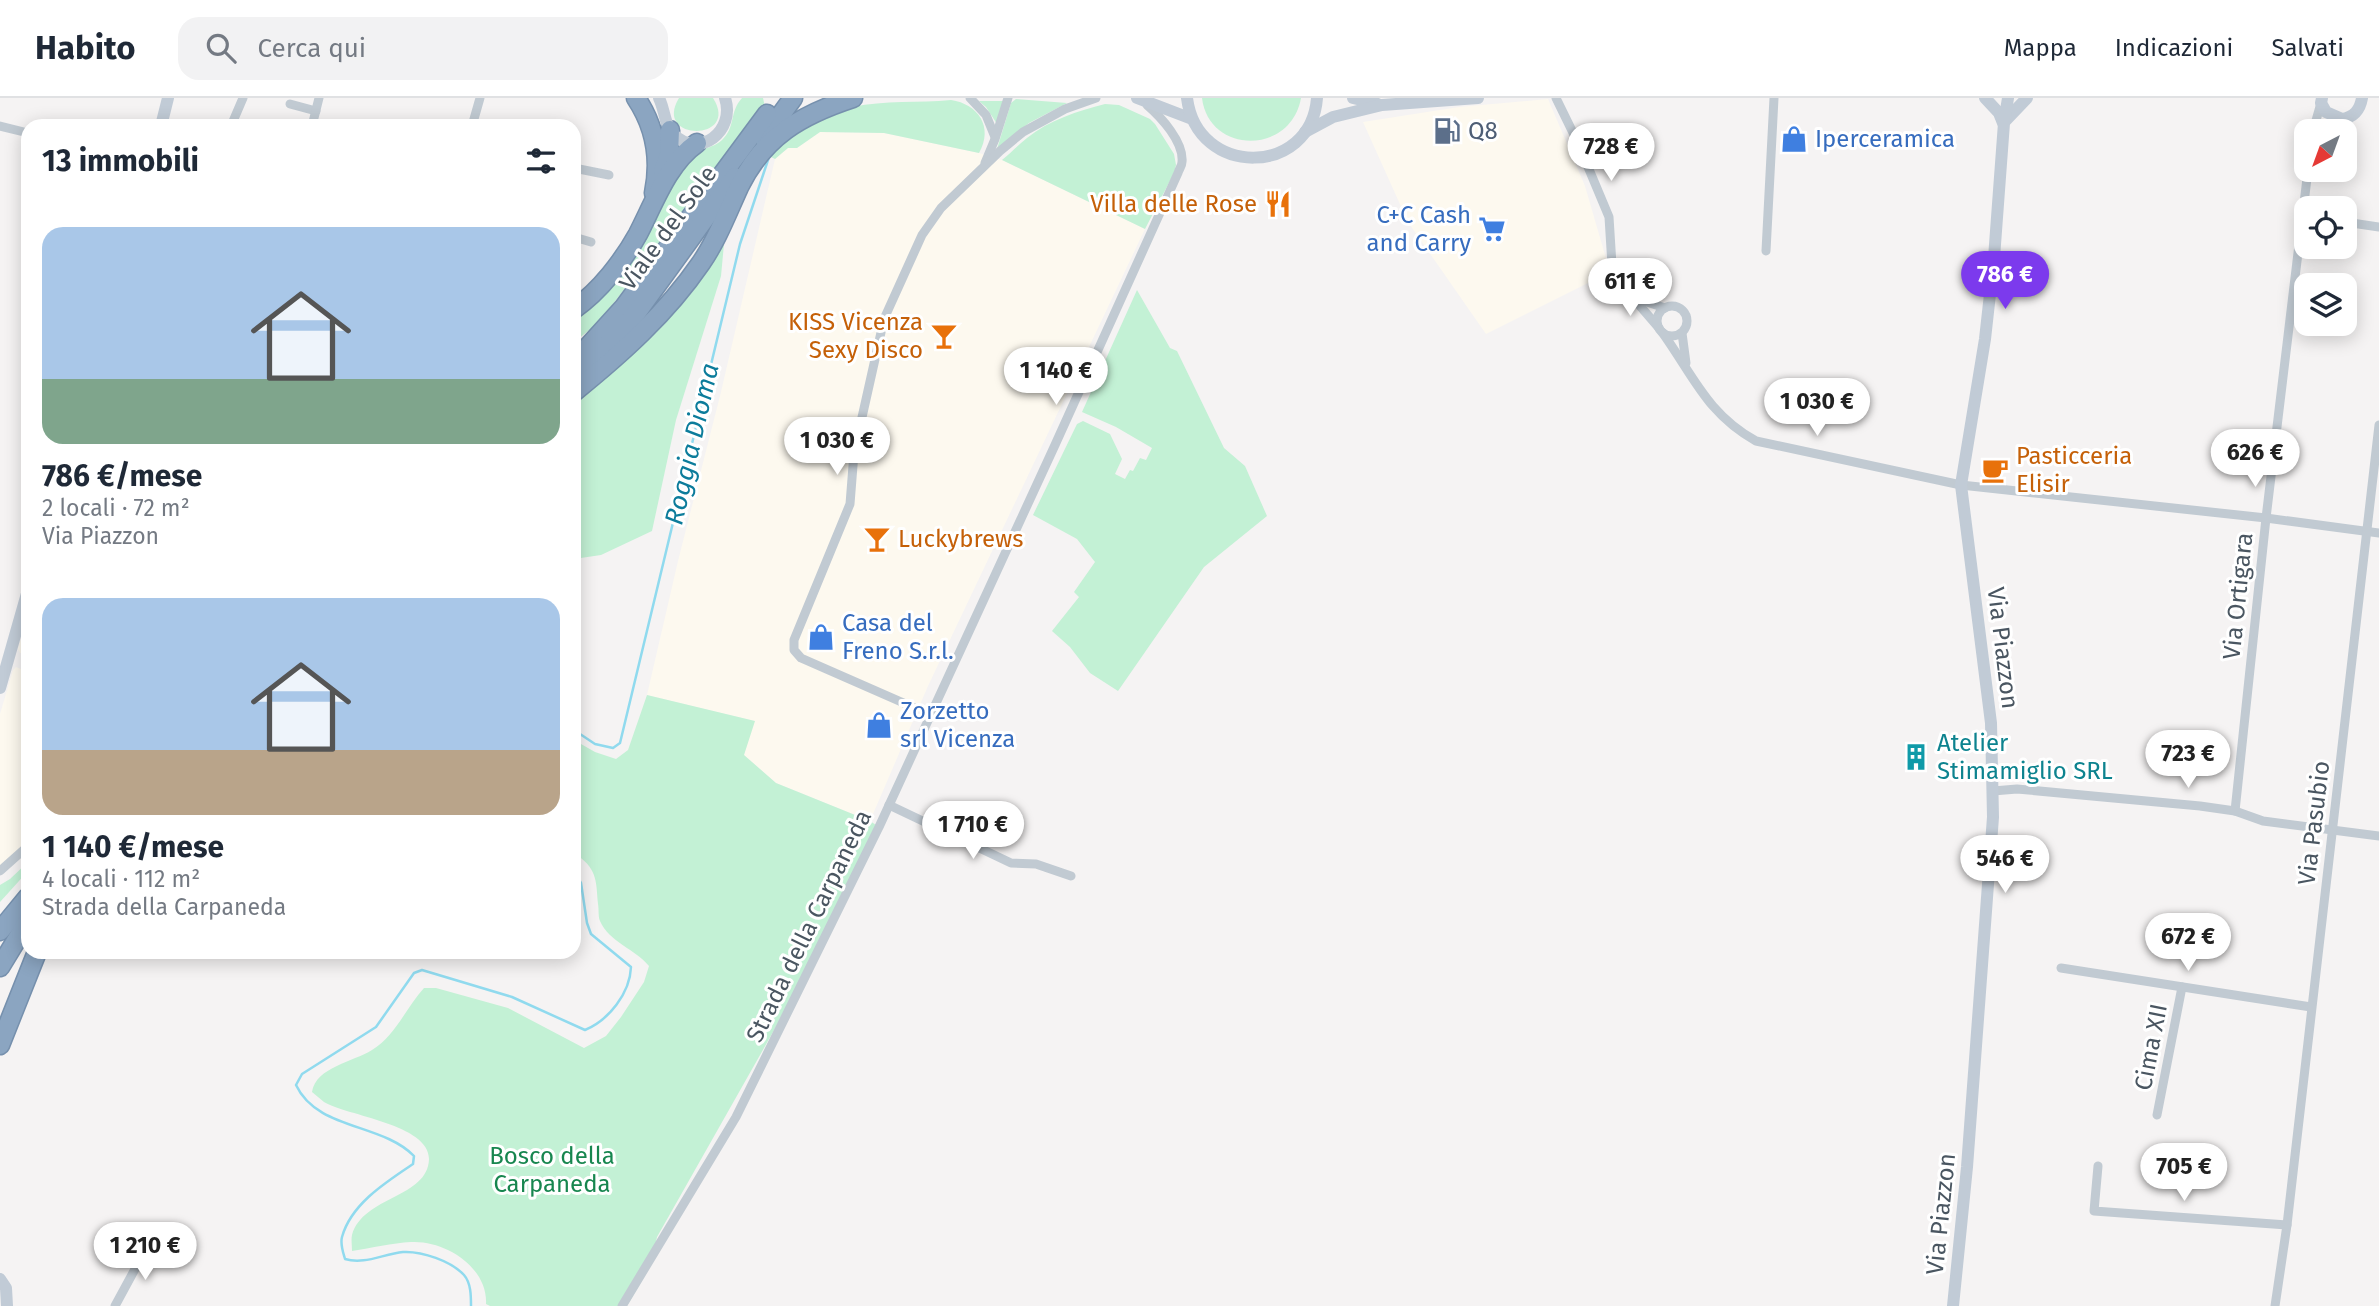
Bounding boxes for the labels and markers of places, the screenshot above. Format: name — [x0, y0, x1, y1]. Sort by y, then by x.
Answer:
fuel station icon: Q8 — [1432, 116, 1462, 146]
place label: Q8 — [1468, 117, 1498, 145]
pin: 728 € — [1562, 123, 1660, 183]
shop icon: Iperceramica — [1779, 124, 1809, 154]
place label: Iperceramica — [1815, 125, 1955, 153]
restaurant icon: Villa delle Rose — [1263, 189, 1293, 219]
place label: Villa delle Rose — [1090, 190, 1257, 218]
place label: C+C Cash and Carry — [1367, 201, 1471, 257]
supermarket icon: C+C Cash and Carry — [1477, 214, 1507, 244]
pin: 786 € — [1956, 252, 2054, 311]
pin: 611 € — [1581, 258, 1679, 318]
place label: KISS Vicenza Sexy Disco — [788, 308, 923, 364]
bar icon: KISS Vicenza Sexy Disco — [929, 321, 959, 351]
pin: 1 140 € — [991, 348, 1121, 407]
pin: 1 030 € — [1752, 378, 1882, 438]
pin: 1 030 € — [772, 418, 902, 477]
pin: 626 € — [2206, 430, 2304, 489]
place label: Pasticceria Elisir — [2016, 442, 2132, 498]
cafe icon: Pasticceria Elisir — [1980, 455, 2010, 485]
bar icon: Luckybrews — [862, 524, 892, 554]
place label: Luckybrews — [898, 525, 1023, 553]
place label: Casa del Freno S.r.l. — [842, 609, 954, 665]
shop icon: Casa del Freno S.r.l. — [806, 622, 836, 652]
place label: Zorzetto srl Vicenza — [900, 697, 1015, 753]
shop icon: Zorzetto srl Vicenza — [864, 710, 894, 740]
place label: Atelier Stimamiglio SRL — [1937, 729, 2113, 785]
pin: 723 € — [2139, 730, 2237, 790]
building icon: Atelier Stimamiglio SRL — [1901, 742, 1931, 772]
pin: 1 710 € — [908, 802, 1038, 861]
pin: 546 € — [1956, 836, 2054, 895]
pin: 672 € — [2139, 914, 2237, 973]
pin: 705 € — [2135, 1144, 2233, 1203]
pin: 1 210 € — [80, 1222, 210, 1282]

